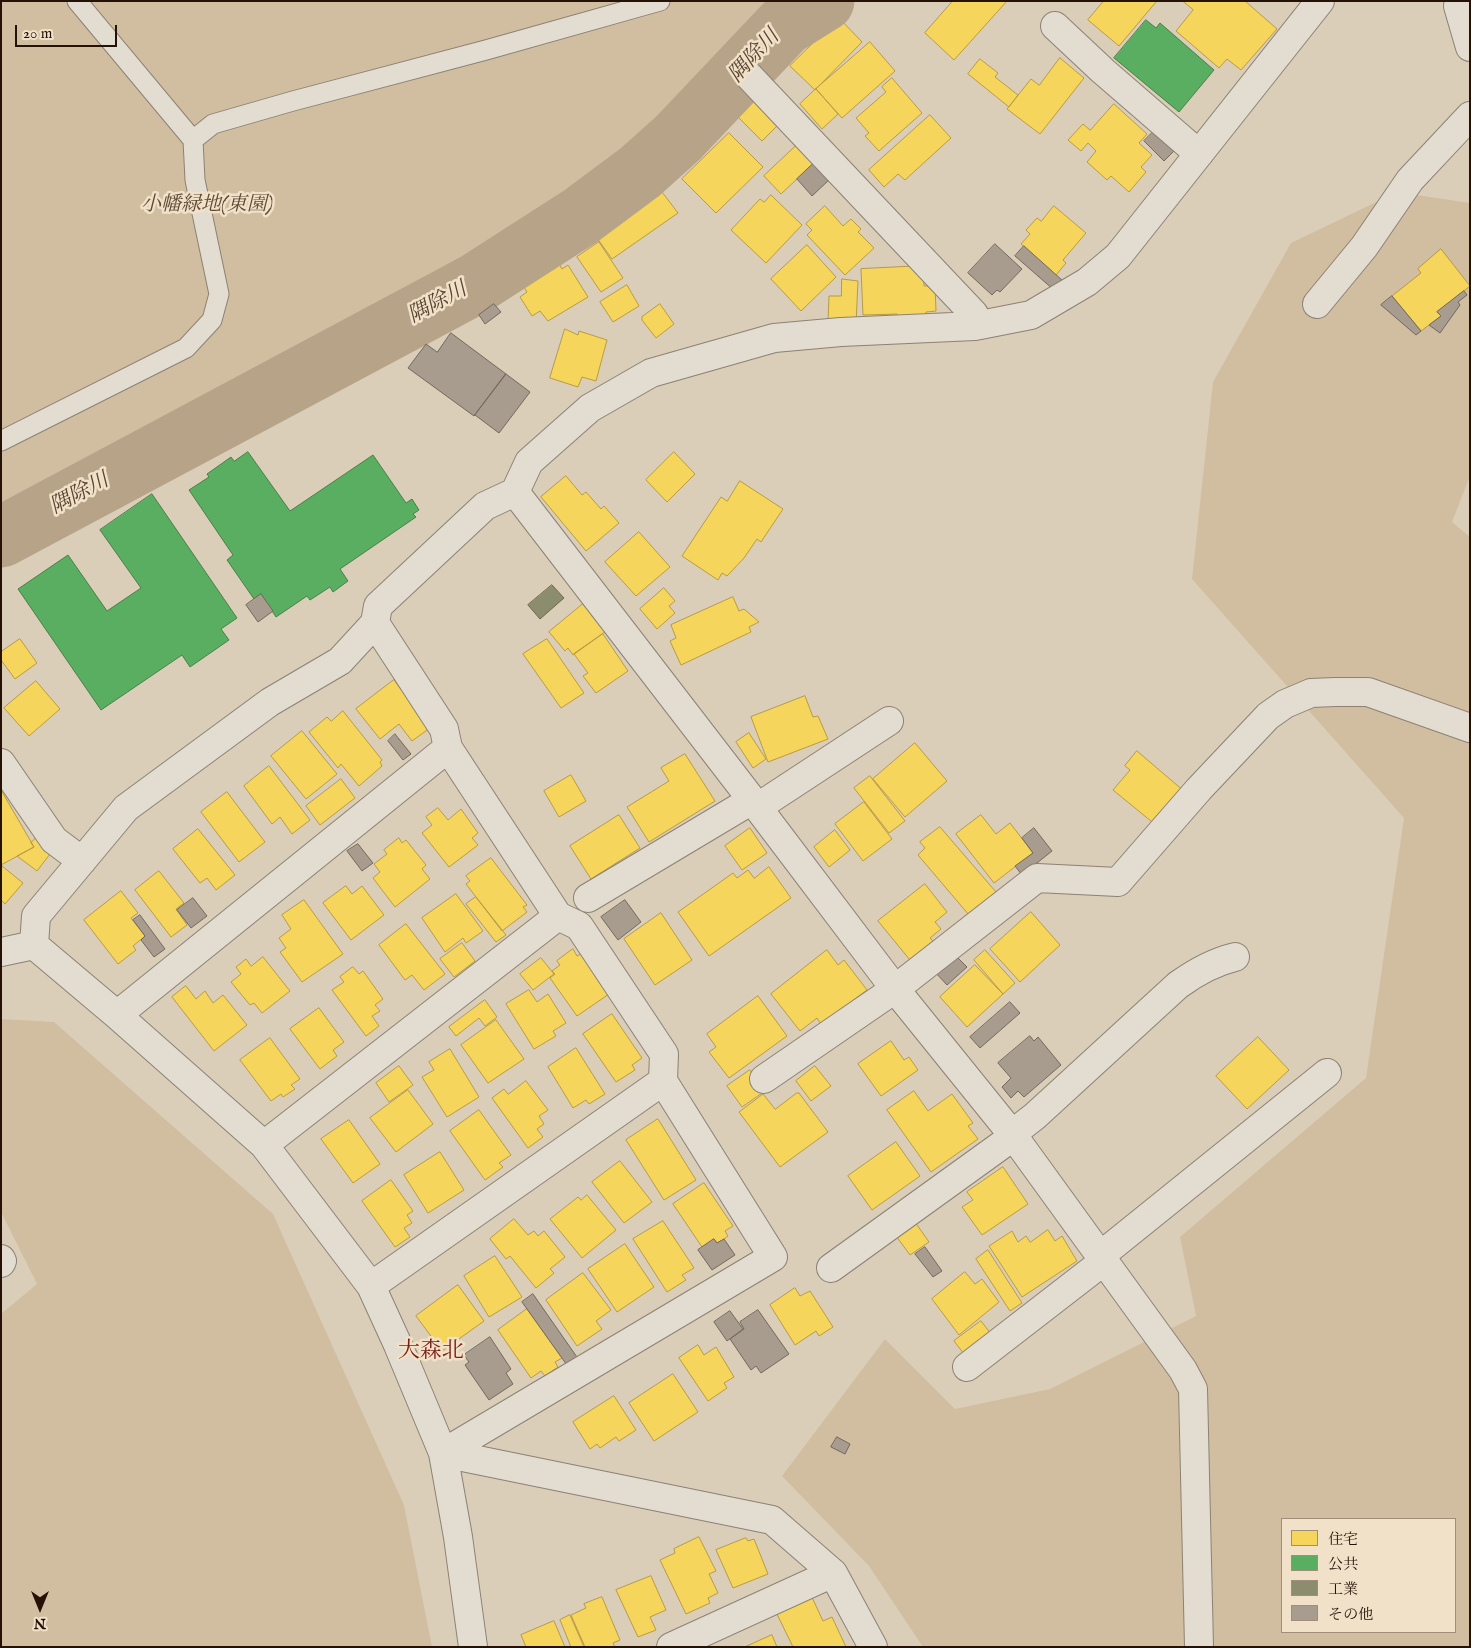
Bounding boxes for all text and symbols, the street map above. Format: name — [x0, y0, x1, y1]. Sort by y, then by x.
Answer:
scale bar — [18, 15, 120, 47]
text: 20 m — [23, 24, 52, 43]
water label: 隅除川 — [724, 25, 786, 89]
park label: 小幡緑地(東園) — [141, 194, 273, 218]
water label: 隅除川 — [404, 278, 472, 330]
water label: 隅除川 — [46, 469, 114, 521]
district label: 大森北 — [398, 1339, 464, 1365]
legend — [1281, 1518, 1456, 1633]
text: 住宅 — [1328, 1530, 1358, 1549]
text: 公共 — [1328, 1555, 1358, 1574]
text: 工業 — [1328, 1580, 1358, 1599]
north arrow — [15, 1583, 65, 1633]
text: その他 — [1328, 1605, 1373, 1624]
text: N — [34, 1614, 46, 1632]

